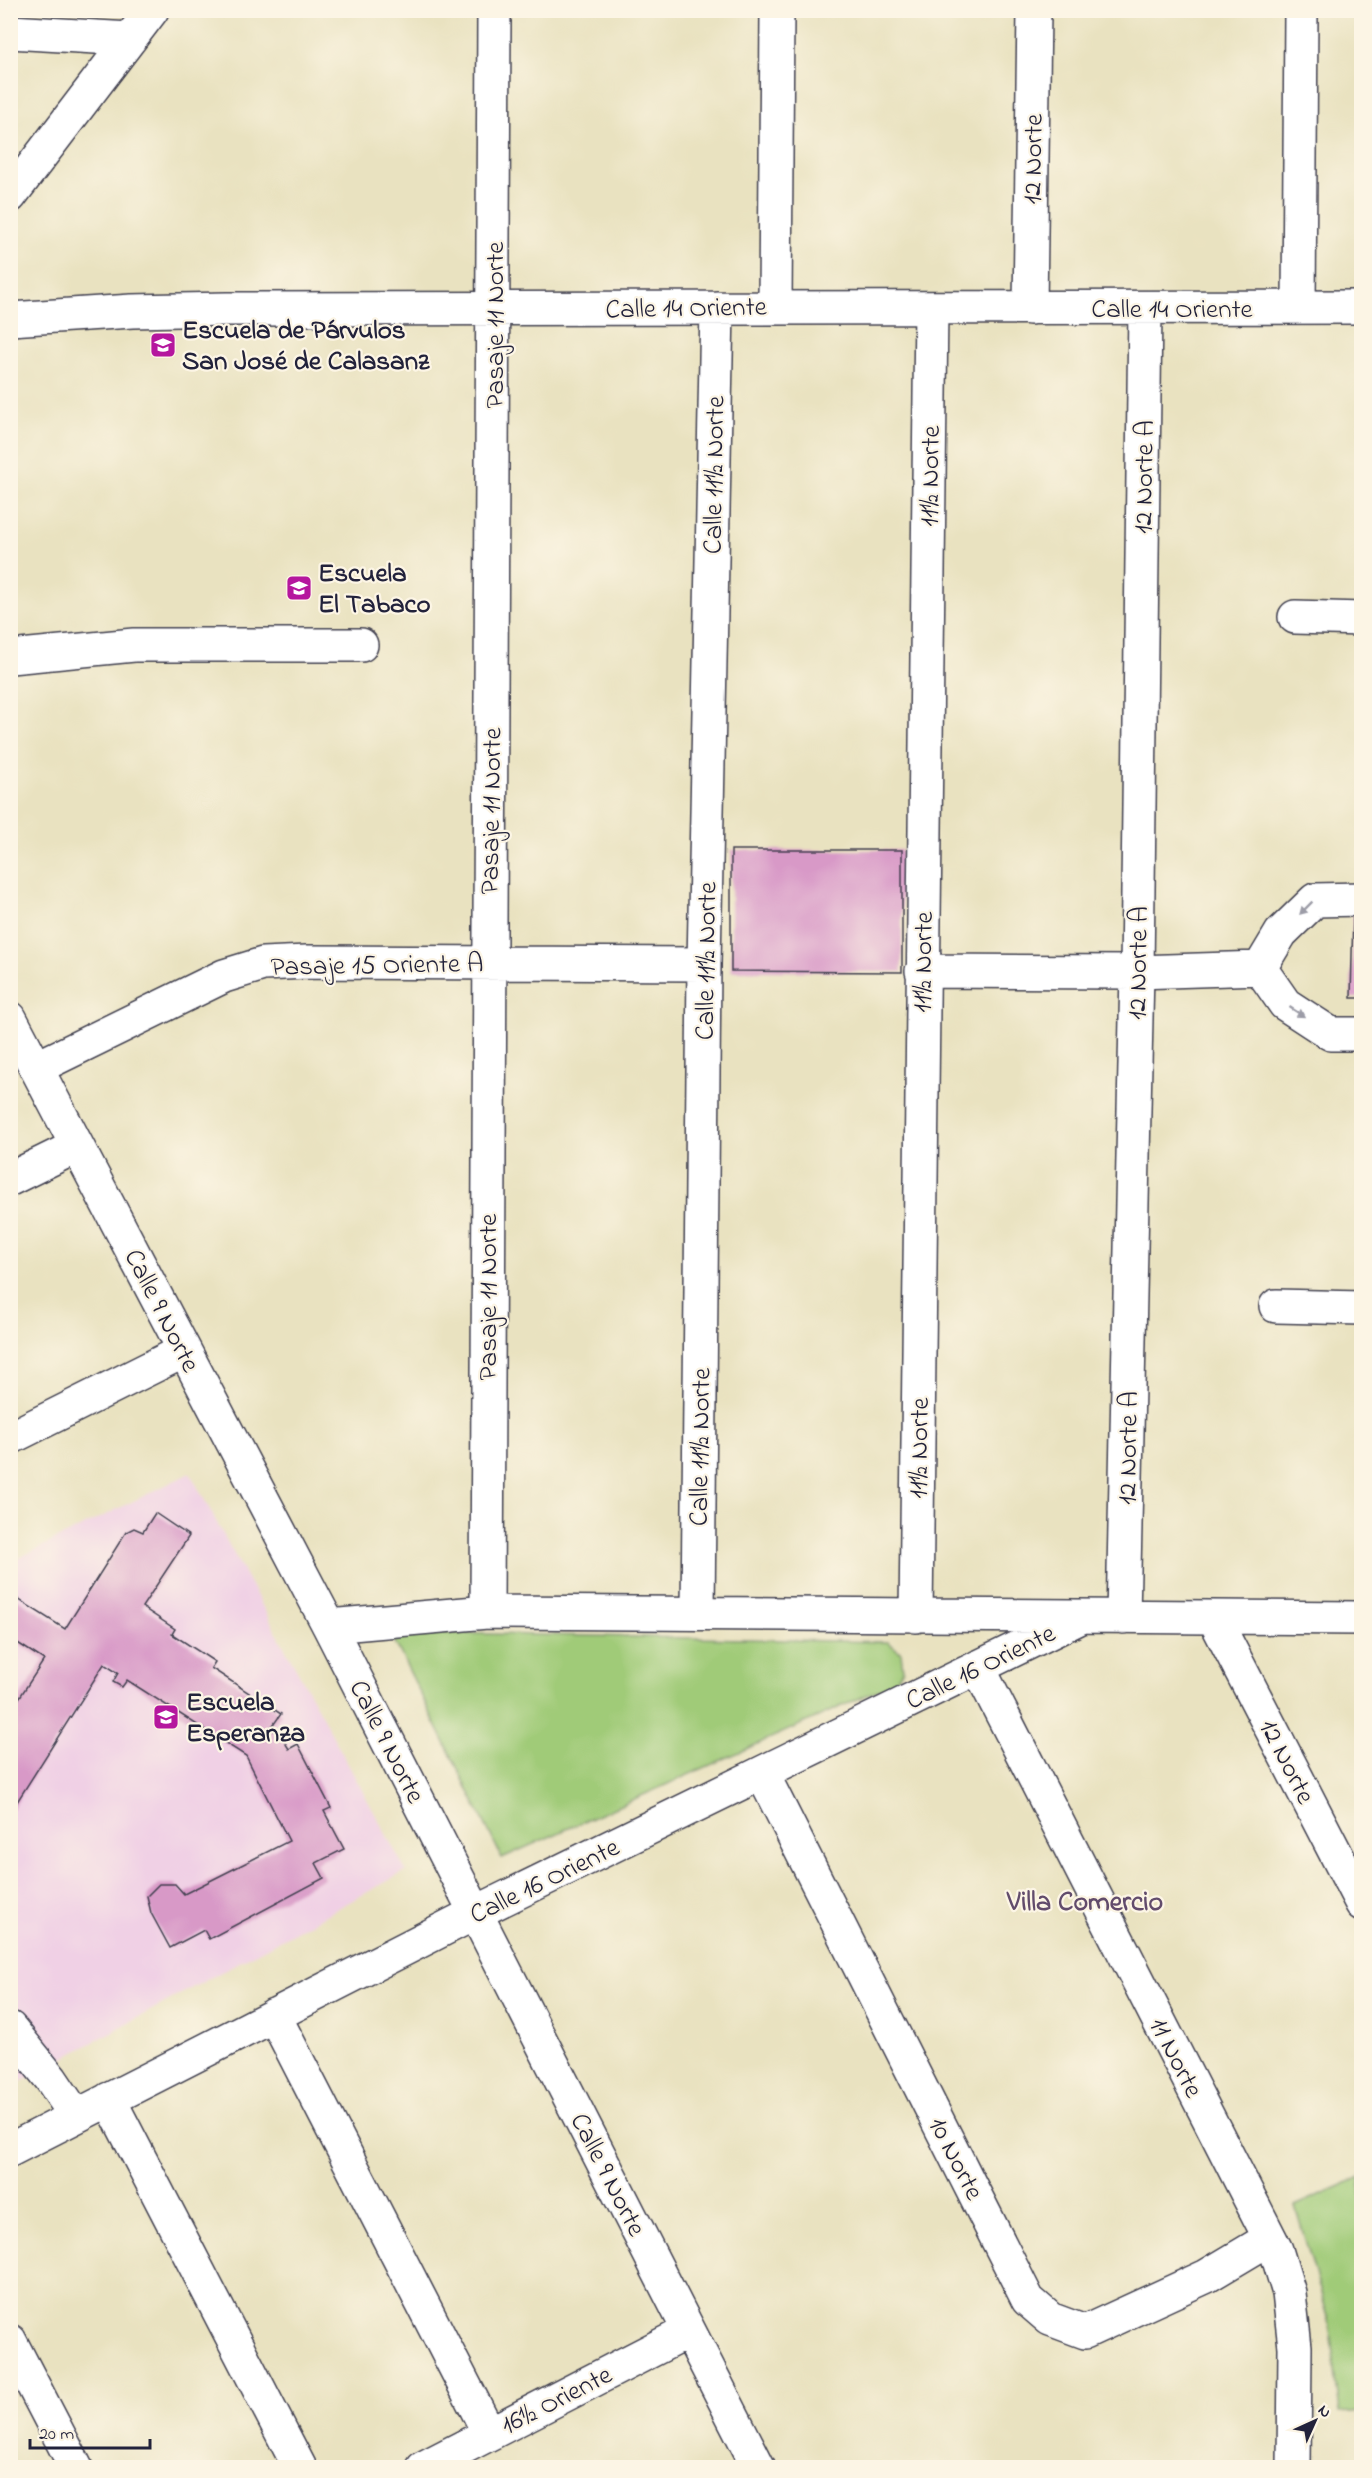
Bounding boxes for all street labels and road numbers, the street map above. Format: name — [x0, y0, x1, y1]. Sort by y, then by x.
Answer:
street label: 12 Norte — [1014, 113, 1055, 205]
street label: Pasaje 11 Norte — [477, 241, 516, 408]
street label: Calle 14 Oriente — [605, 289, 768, 330]
street label: Calle 14 Oriente — [1091, 291, 1254, 330]
street label: Calle 11½ Norte — [695, 395, 736, 555]
street label: 12 Norte A — [1125, 420, 1166, 534]
street label: 11½ Norte — [911, 424, 952, 527]
street label: Pasaje 11 Norte — [472, 726, 513, 895]
street label: Calle 11½ Norte — [687, 881, 728, 1041]
street label: 12 Norte A — [1119, 906, 1160, 1020]
street label: 11½ Norte — [904, 910, 945, 1013]
street label: Pasaje 15 Oriente A — [270, 945, 484, 988]
street label: Pasaje 11 Norte — [470, 1213, 509, 1380]
street label: Calle 9 Norte — [113, 1243, 209, 1380]
street label: Calle 11½ Norte — [681, 1367, 722, 1527]
street label: 12 Norte A — [1109, 1391, 1150, 1505]
street label: 11½ Norte — [900, 1396, 941, 1499]
street label: Calle 16 Oriente — [900, 1615, 1063, 1721]
street label: Calle 9 Norte — [338, 1674, 434, 1811]
street label: 12 Norte — [1248, 1713, 1324, 1812]
street label: Calle 16 Oriente — [464, 1829, 627, 1935]
street label: 11 Norte — [1138, 2011, 1212, 2106]
street label: Calle 9 Norte — [559, 2107, 655, 2244]
street label: 10 Norte — [917, 2111, 993, 2208]
street label: 16½ Oriente — [495, 2356, 620, 2446]

